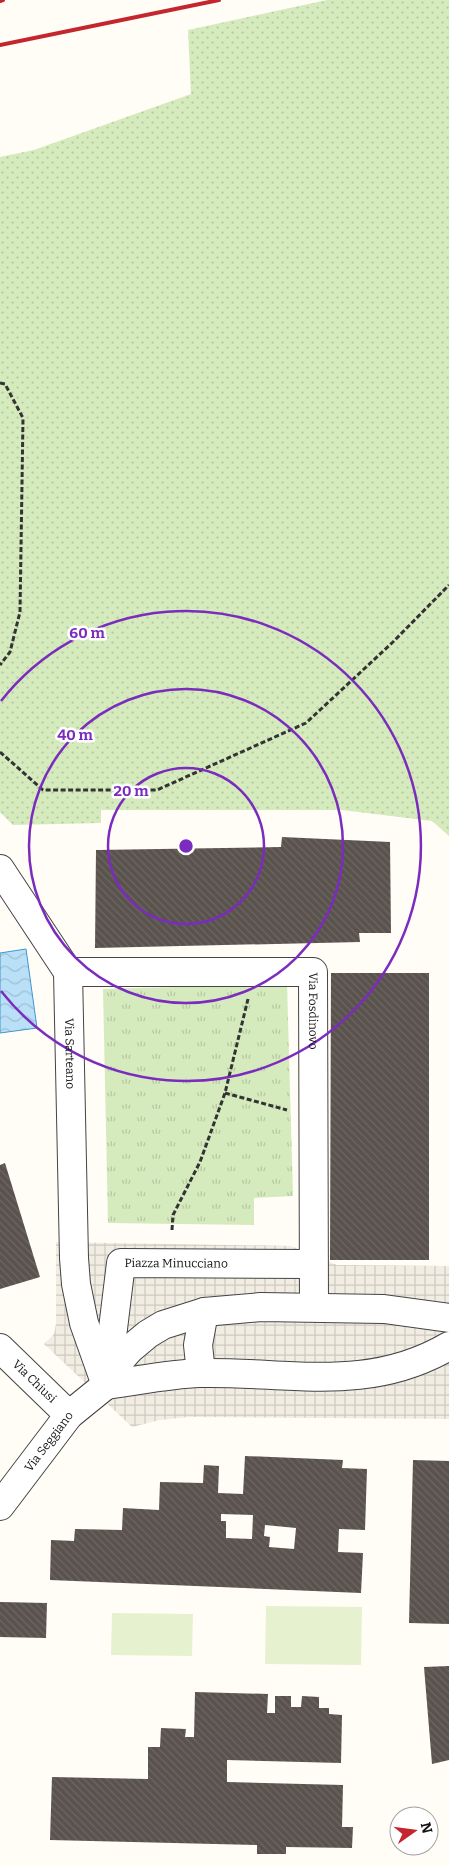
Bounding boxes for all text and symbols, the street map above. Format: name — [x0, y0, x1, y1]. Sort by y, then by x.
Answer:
text: 60 m — [69, 624, 105, 642]
text: 40 m — [57, 726, 94, 744]
text: 20 m — [114, 782, 149, 800]
centre of rings — [177, 837, 195, 855]
street label: Via Fosdinovo — [306, 972, 320, 1050]
street label: Via Sarteano — [62, 1018, 77, 1089]
street label: Piazza Minucciano — [124, 1256, 228, 1271]
street label: Via Chiusi — [10, 1357, 59, 1406]
street label: Via Seggiano — [22, 1409, 76, 1474]
north arrow — [389, 1806, 439, 1856]
text: N — [417, 1821, 436, 1835]

